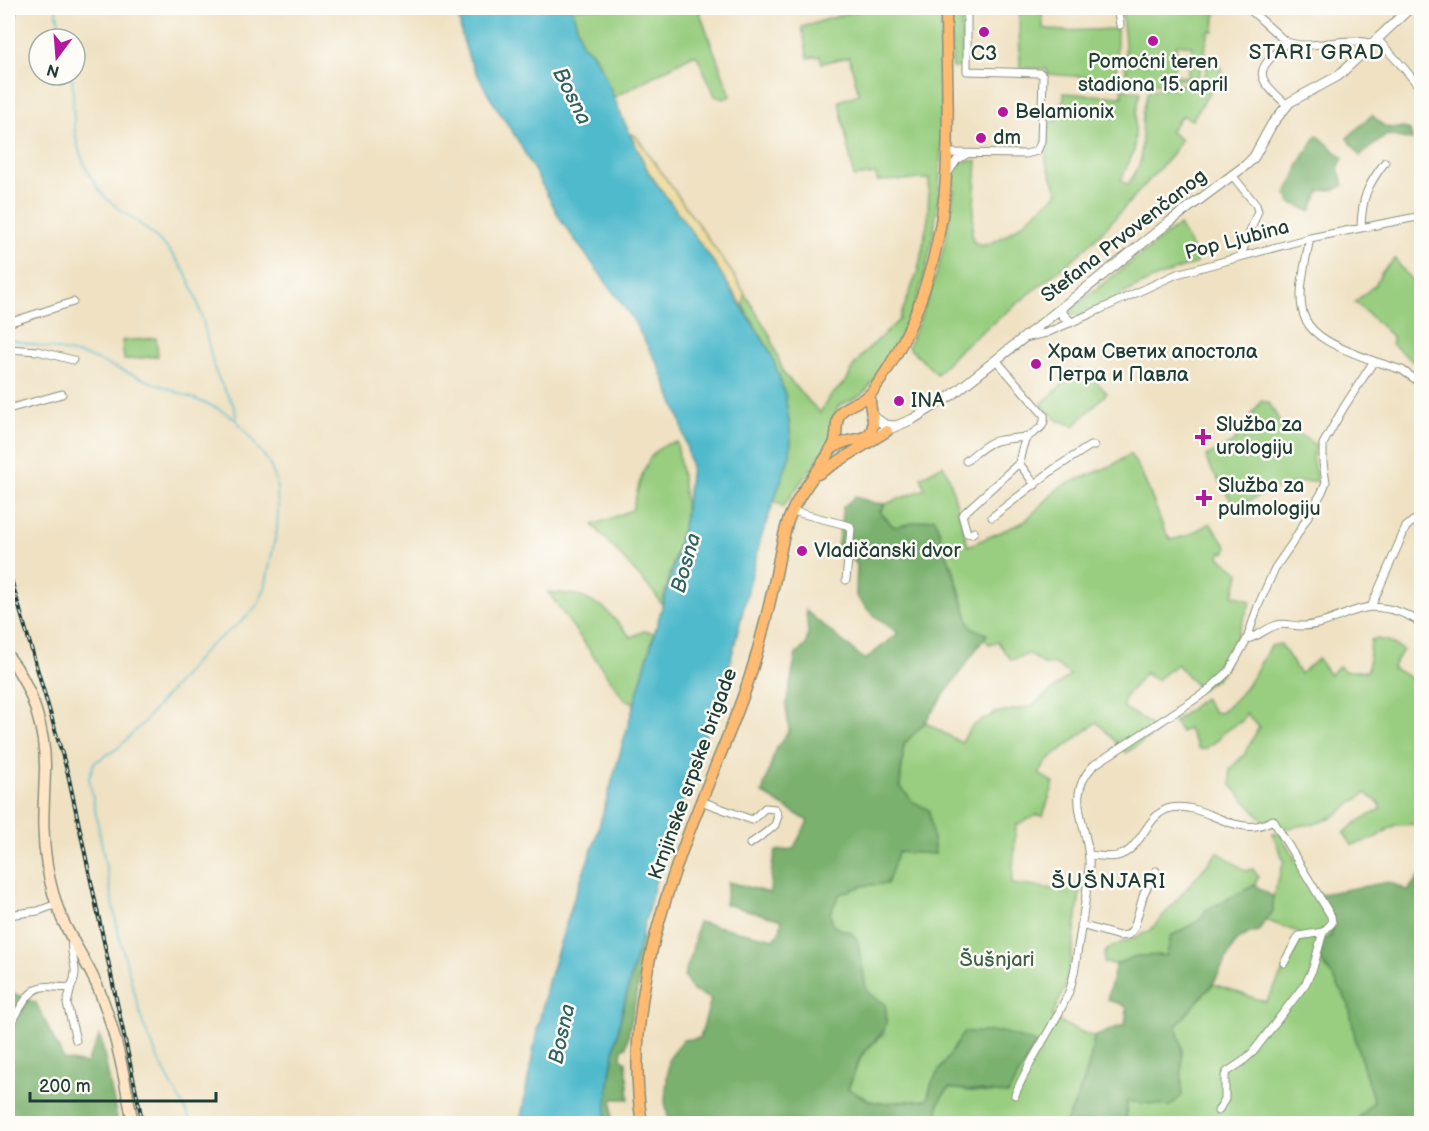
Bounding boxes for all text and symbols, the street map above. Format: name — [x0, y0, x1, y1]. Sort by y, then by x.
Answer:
marker: C3 — [977, 25, 991, 39]
north arrow — [27, 27, 87, 87]
marker: Pomoćni teren stadiona 15. april — [1146, 34, 1160, 48]
district label: STARI GRAD — [1249, 40, 1385, 65]
place label: C3 — [971, 42, 997, 66]
place label: Pomoćni teren stadiona 15. april — [1078, 50, 1228, 97]
text: N — [45, 59, 62, 81]
water label: Bosna — [547, 63, 597, 129]
place label: Belamionix — [1015, 100, 1115, 124]
marker: Belamionix — [996, 105, 1010, 119]
place label: dm — [993, 126, 1021, 150]
marker: dm — [974, 131, 988, 145]
street label: Stefana Prvovenčanog — [1036, 164, 1212, 308]
street label: Pop Ljubina — [1182, 215, 1292, 265]
place label: Храм Светих апостола Петра и Павла — [1048, 340, 1258, 387]
marker: Храм Светих апостола Петра и Павла — [1029, 357, 1043, 371]
place label: INA — [911, 389, 945, 413]
marker: INA — [892, 394, 906, 408]
place label: Služba za urologiju — [1216, 413, 1302, 460]
marker: Služba za urologiju — [1194, 428, 1212, 446]
place label: Služba za pulmologiju — [1218, 474, 1321, 521]
marker: Služba za pulmologiju — [1195, 489, 1213, 507]
water label: Bosna — [666, 530, 706, 596]
place label: Vladičanski dvor — [814, 539, 961, 563]
marker: Vladičanski dvor — [795, 544, 809, 558]
street label: Krnjinske srpske brigade — [644, 665, 743, 883]
district label: ŠUŠNJARI — [1051, 869, 1167, 894]
park label: Šušnjari — [960, 947, 1034, 972]
water label: Bosna — [543, 1002, 581, 1066]
scale bar — [30, 1065, 216, 1103]
text: 200 m — [39, 1076, 91, 1097]

